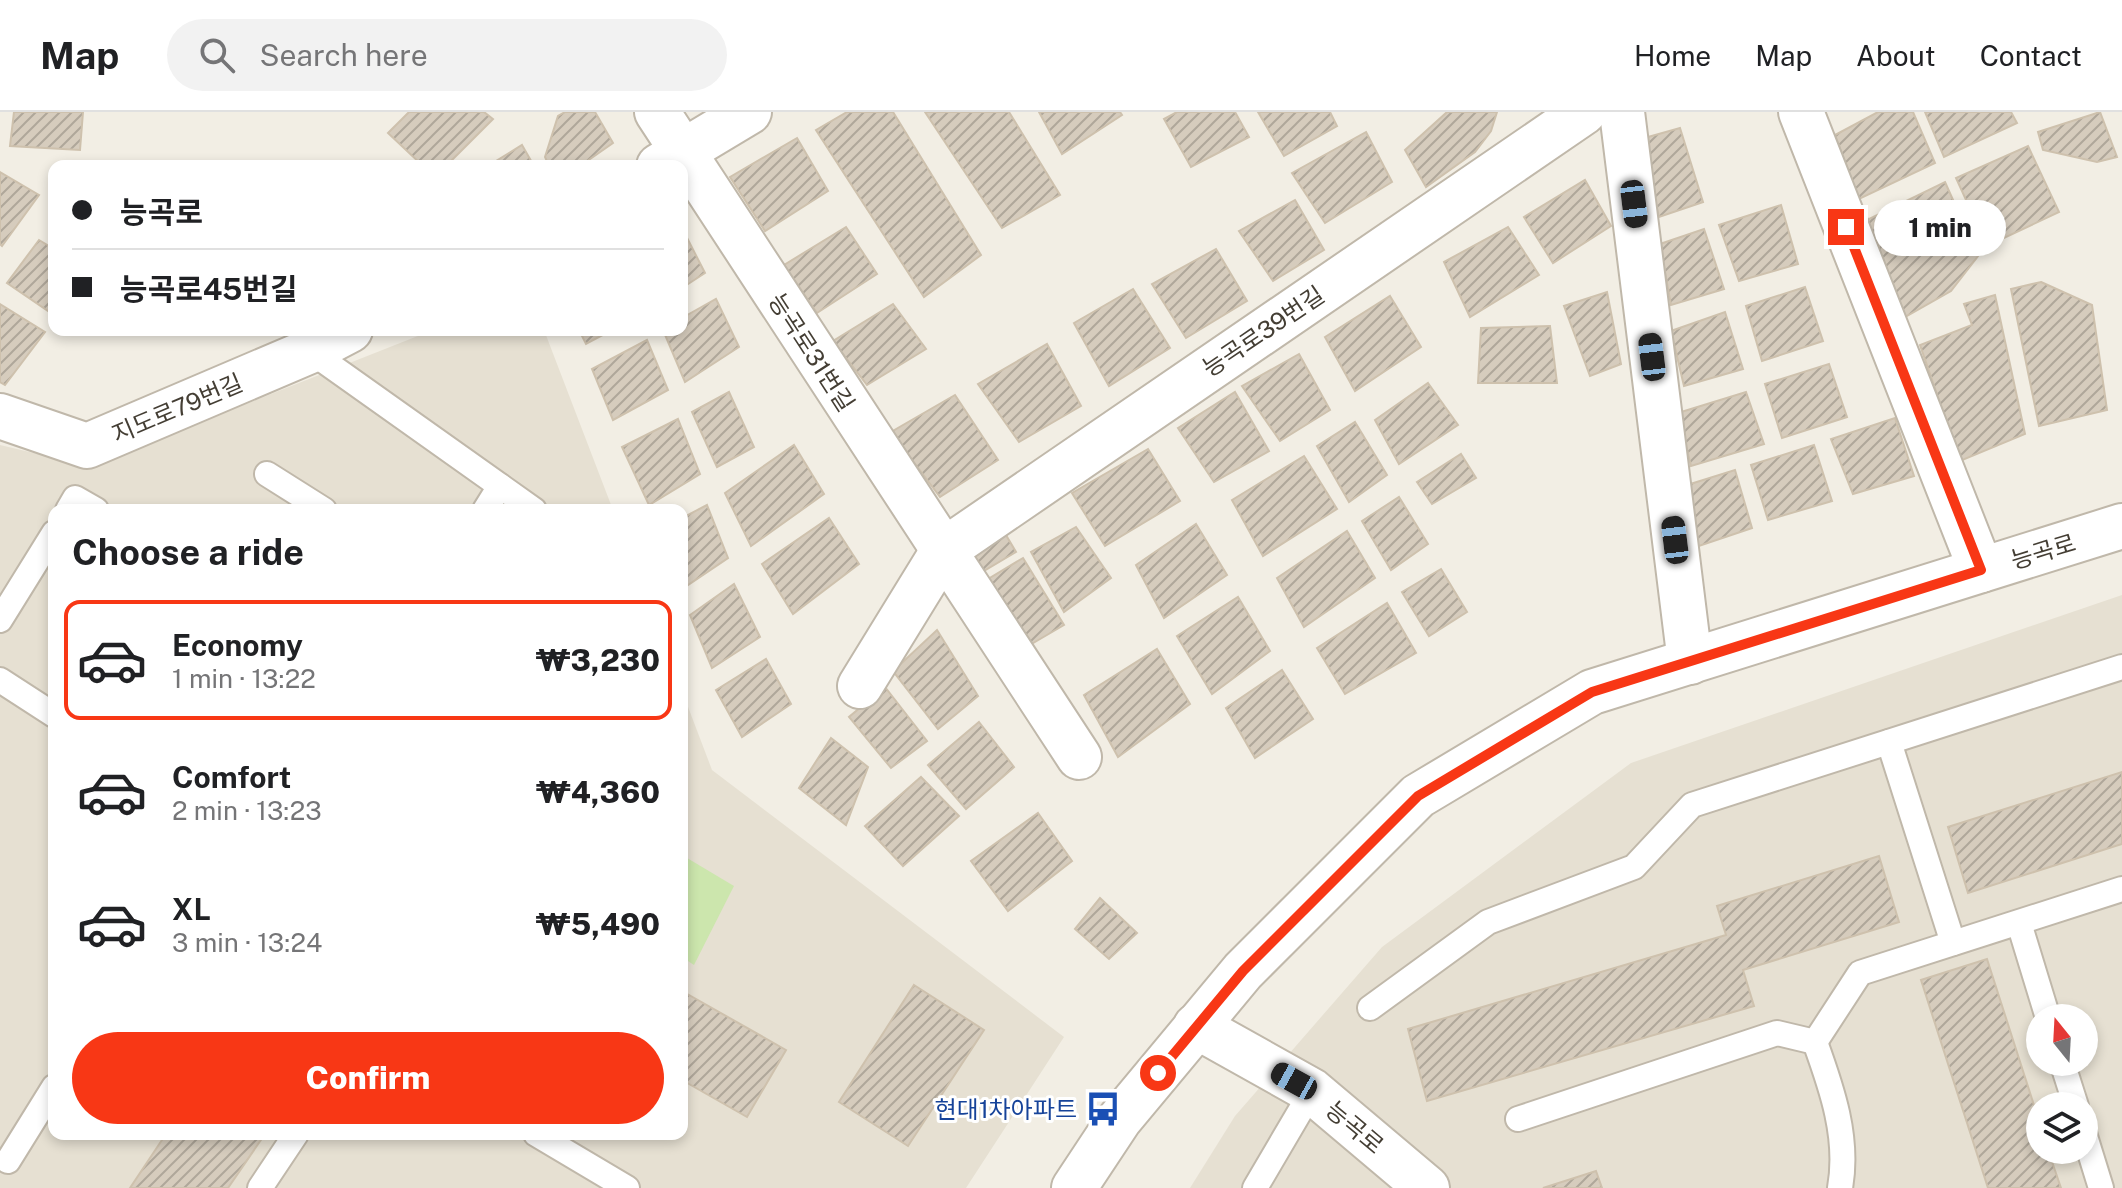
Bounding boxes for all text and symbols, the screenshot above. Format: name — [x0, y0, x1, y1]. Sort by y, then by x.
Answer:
search box — [167, 19, 727, 91]
text: Map — [40, 33, 119, 78]
icon: search — [195, 33, 239, 77]
text: Search here — [259, 37, 428, 73]
text: Home — [1634, 39, 1711, 72]
text: Map — [1755, 39, 1812, 72]
text: About — [1856, 39, 1936, 72]
text: Contact — [1980, 39, 2082, 72]
car — [1619, 179, 1649, 229]
text: 능곡로 — [120, 194, 203, 230]
callout: 1 min — [1874, 199, 2006, 255]
route end — [1828, 209, 1864, 245]
text: 1 min — [1908, 212, 1972, 243]
text: 능곡로45번길 — [120, 271, 298, 307]
street label: 능곡로39번길 — [1197, 280, 1329, 382]
street label: 능곡로31번길 — [763, 288, 861, 416]
car — [1637, 332, 1667, 382]
street label: 지도로79번길 — [107, 368, 247, 448]
car — [1660, 515, 1690, 565]
street label: 능곡로 — [2007, 528, 2079, 574]
text: Choose a ride — [72, 531, 304, 573]
icon: car — [76, 624, 148, 696]
text: Economy — [172, 627, 303, 663]
text: ₩3,230 — [536, 642, 660, 678]
text: 1 min · 13:22 — [172, 663, 316, 694]
icon: car — [76, 756, 148, 828]
text: Comfort — [172, 759, 291, 795]
text: ₩4,360 — [536, 774, 660, 810]
text: 2 min · 13:23 — [172, 795, 322, 826]
icon: car — [76, 888, 148, 960]
text: XL — [172, 891, 211, 927]
text: ₩5,490 — [536, 906, 660, 942]
text: 3 min · 13:24 — [172, 927, 322, 958]
north arrow — [2026, 1004, 2098, 1076]
map controls — [2026, 1004, 2098, 1164]
button: Confirm — [72, 1032, 664, 1124]
route start — [1140, 1055, 1176, 1091]
car — [1267, 1059, 1321, 1103]
bus stop icon: 현대1차아파트 — [1084, 1090, 1122, 1128]
button: layers — [2026, 1092, 2098, 1164]
place label: 현대1차아파트 — [935, 1095, 1077, 1123]
street label: 능곡로 — [1321, 1095, 1389, 1159]

